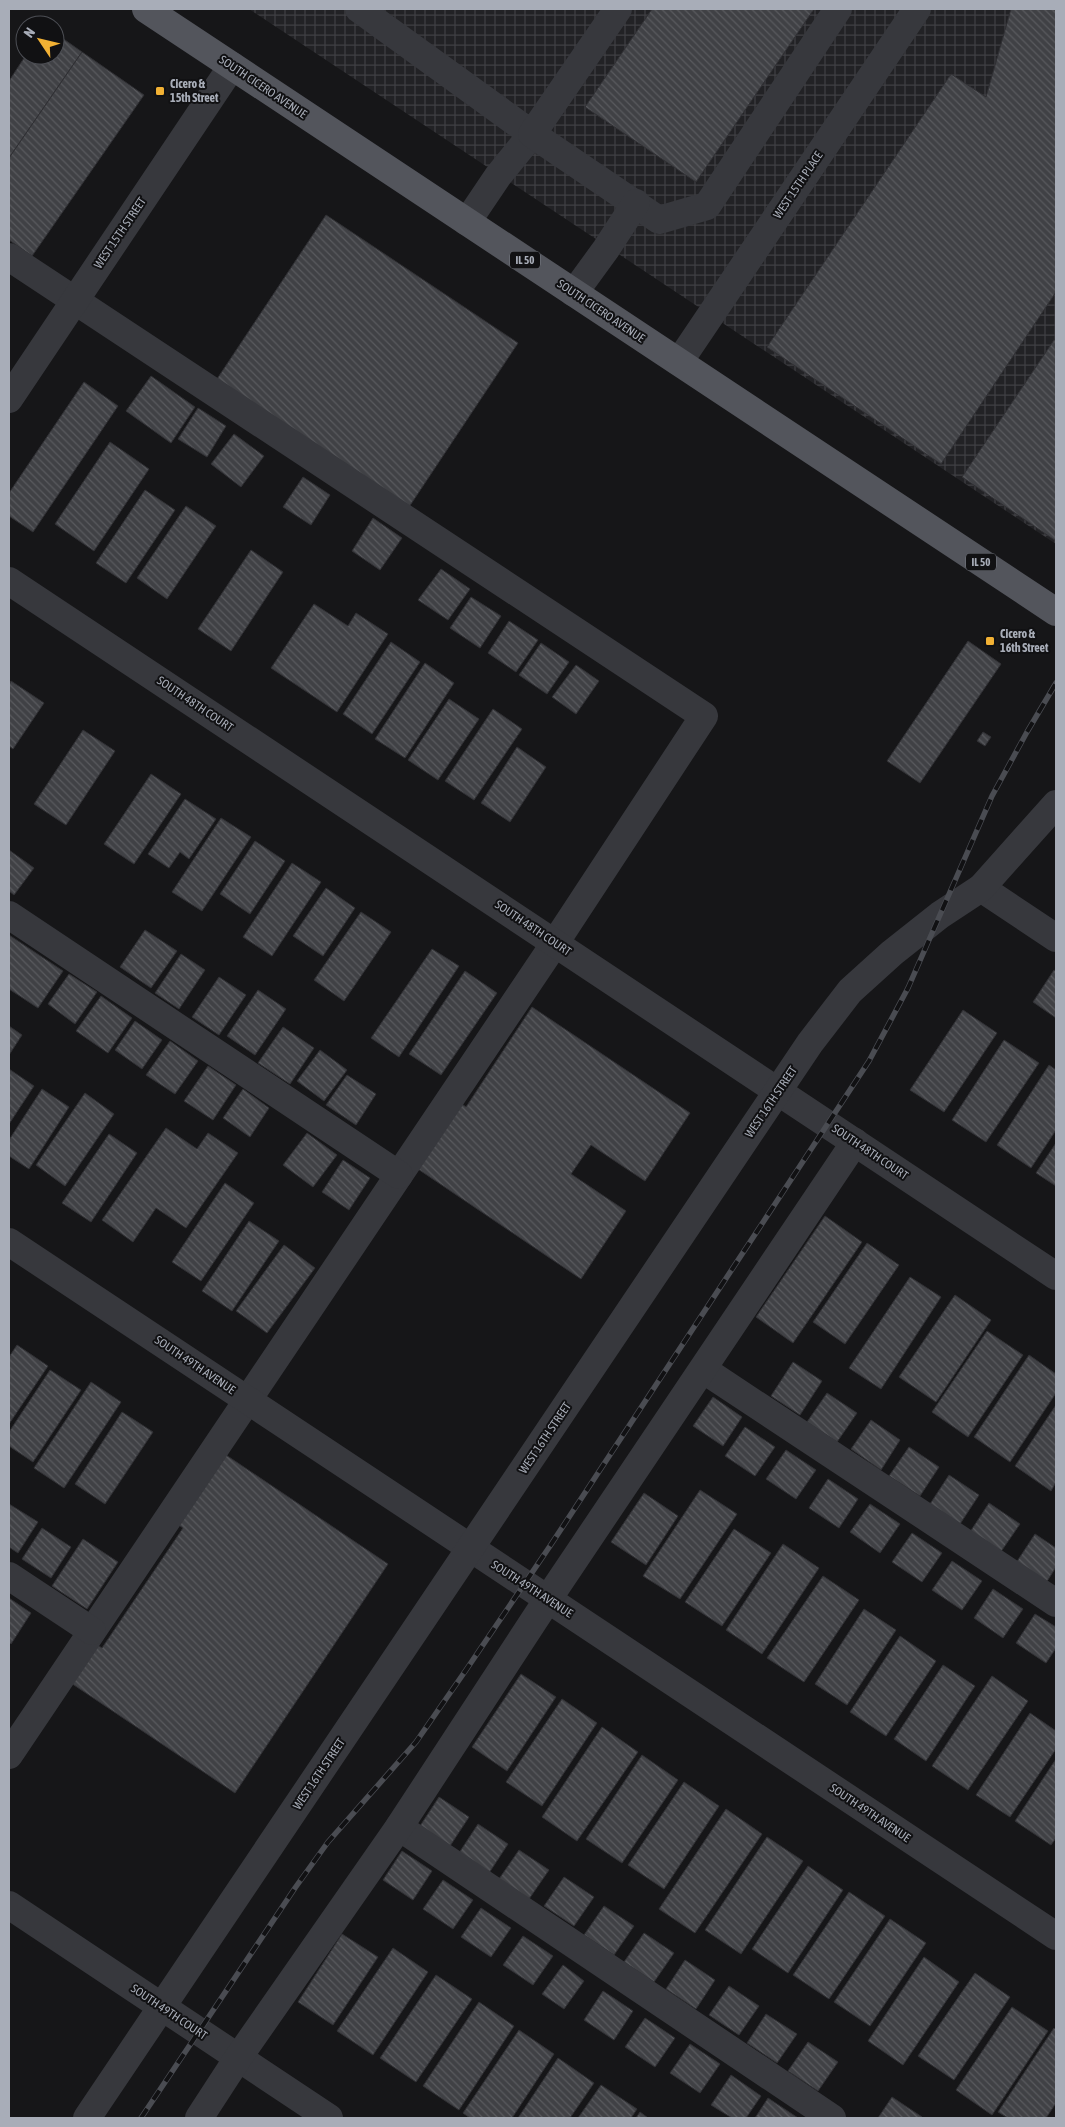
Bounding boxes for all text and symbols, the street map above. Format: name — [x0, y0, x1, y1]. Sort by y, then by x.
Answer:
north arrow — [15, 15, 65, 65]
text: N — [20, 25, 38, 41]
street label: SOUTH CICERO AVENUE — [217, 53, 309, 121]
place label: Cicero & 15th Street — [170, 77, 219, 105]
marker: Cicero & 15th Street — [154, 85, 166, 97]
street label: WEST 15TH PLACE — [770, 149, 826, 221]
street label: WEST 15TH STREET — [91, 194, 149, 271]
road number: IL 50 — [510, 252, 540, 268]
street label: SOUTH CICERO AVENUE — [555, 277, 647, 345]
road number: IL 50 — [966, 554, 996, 570]
place label: Cicero & 16th Street — [1000, 627, 1049, 655]
marker: Cicero & 16th Street — [984, 635, 996, 647]
street label: SOUTH 48TH COURT — [154, 673, 236, 735]
street label: SOUTH 48TH COURT — [492, 897, 574, 959]
street label: WEST 16TH STREET — [742, 1063, 800, 1140]
street label: SOUTH 48TH COURT — [829, 1121, 911, 1183]
street label: SOUTH 49TH AVENUE — [152, 1333, 238, 1397]
street label: WEST 16TH STREET — [516, 1399, 574, 1476]
street label: SOUTH 49TH AVENUE — [489, 1558, 575, 1620]
street label: WEST 16TH STREET — [290, 1735, 348, 1812]
street label: SOUTH 49TH AVENUE — [827, 1781, 913, 1845]
street label: SOUTH 49TH COURT — [128, 1981, 210, 2043]

